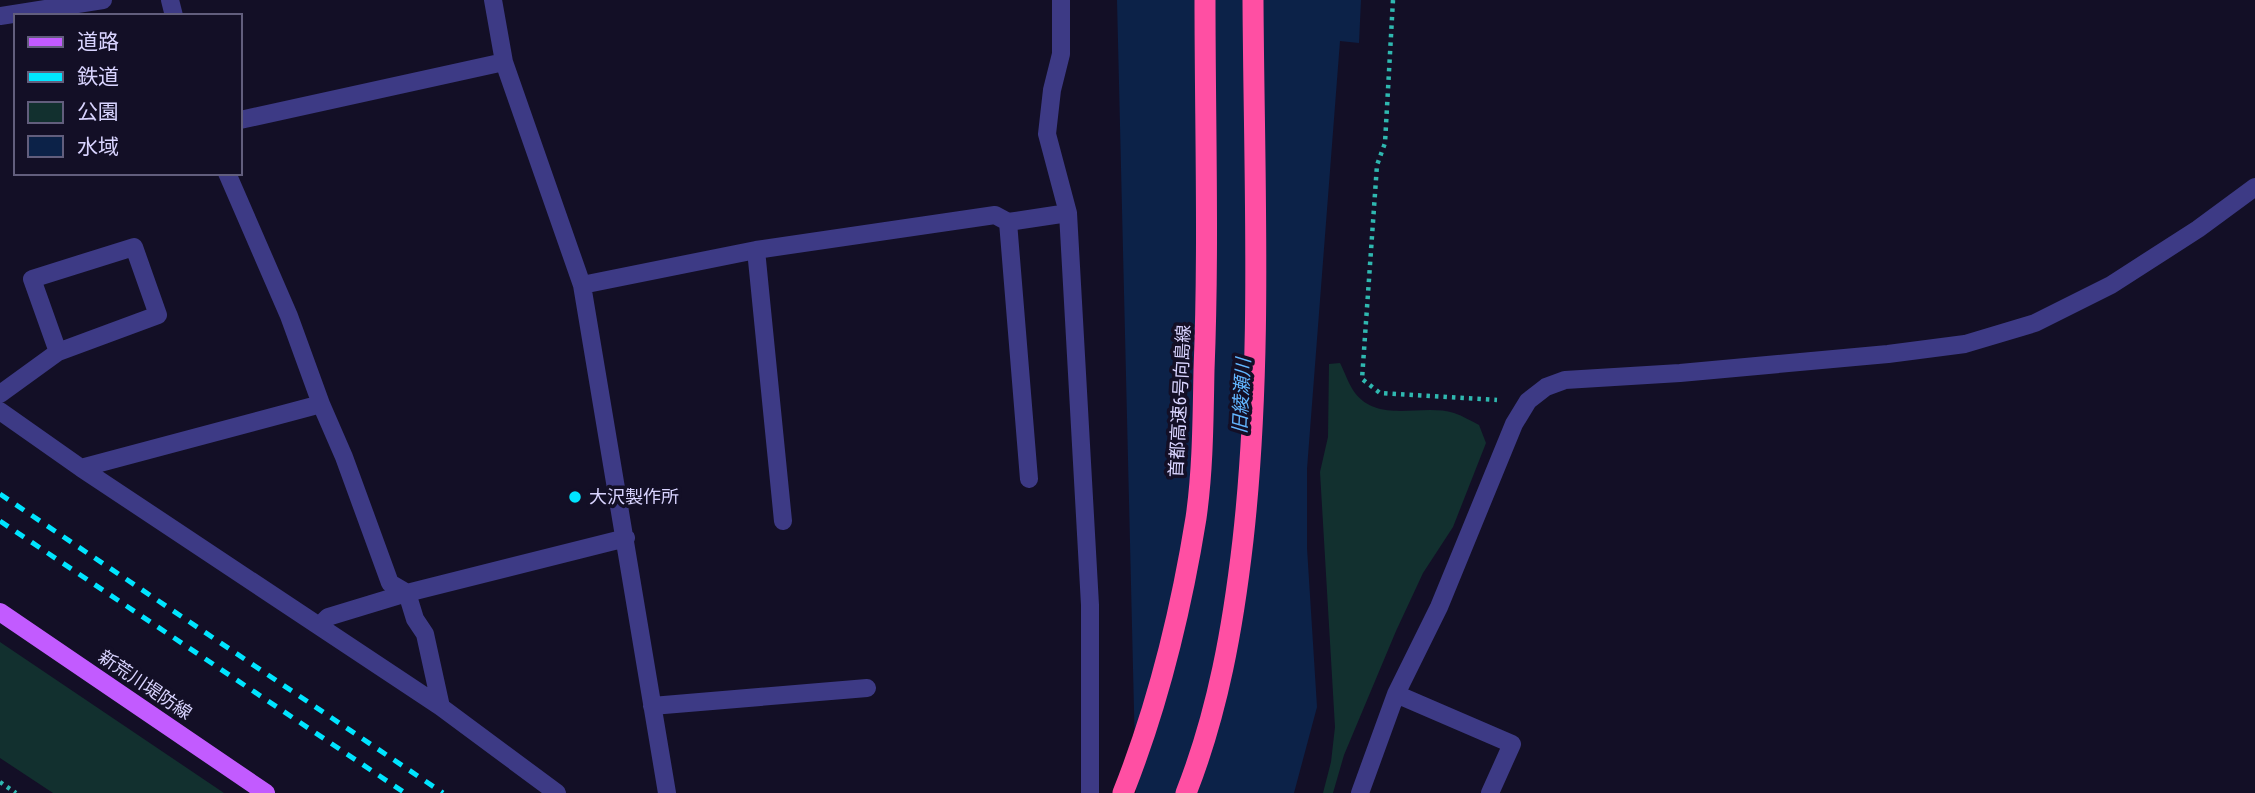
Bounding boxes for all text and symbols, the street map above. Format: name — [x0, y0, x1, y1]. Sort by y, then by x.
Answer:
legend — [14, 14, 242, 175]
text: 道路 — [77, 30, 119, 54]
text: 鉄道 — [77, 65, 119, 89]
text: 公園 — [77, 100, 119, 124]
text: 水域 — [77, 135, 119, 159]
street label: 首都高速6号向島線 — [1165, 324, 1194, 478]
water label: 旧綾瀬川 — [1228, 355, 1255, 435]
place label: 大沢製作所 — [589, 486, 679, 507]
marker: 大沢製作所 — [567, 489, 583, 505]
street label: 新荒川堤防線 — [95, 646, 196, 723]

